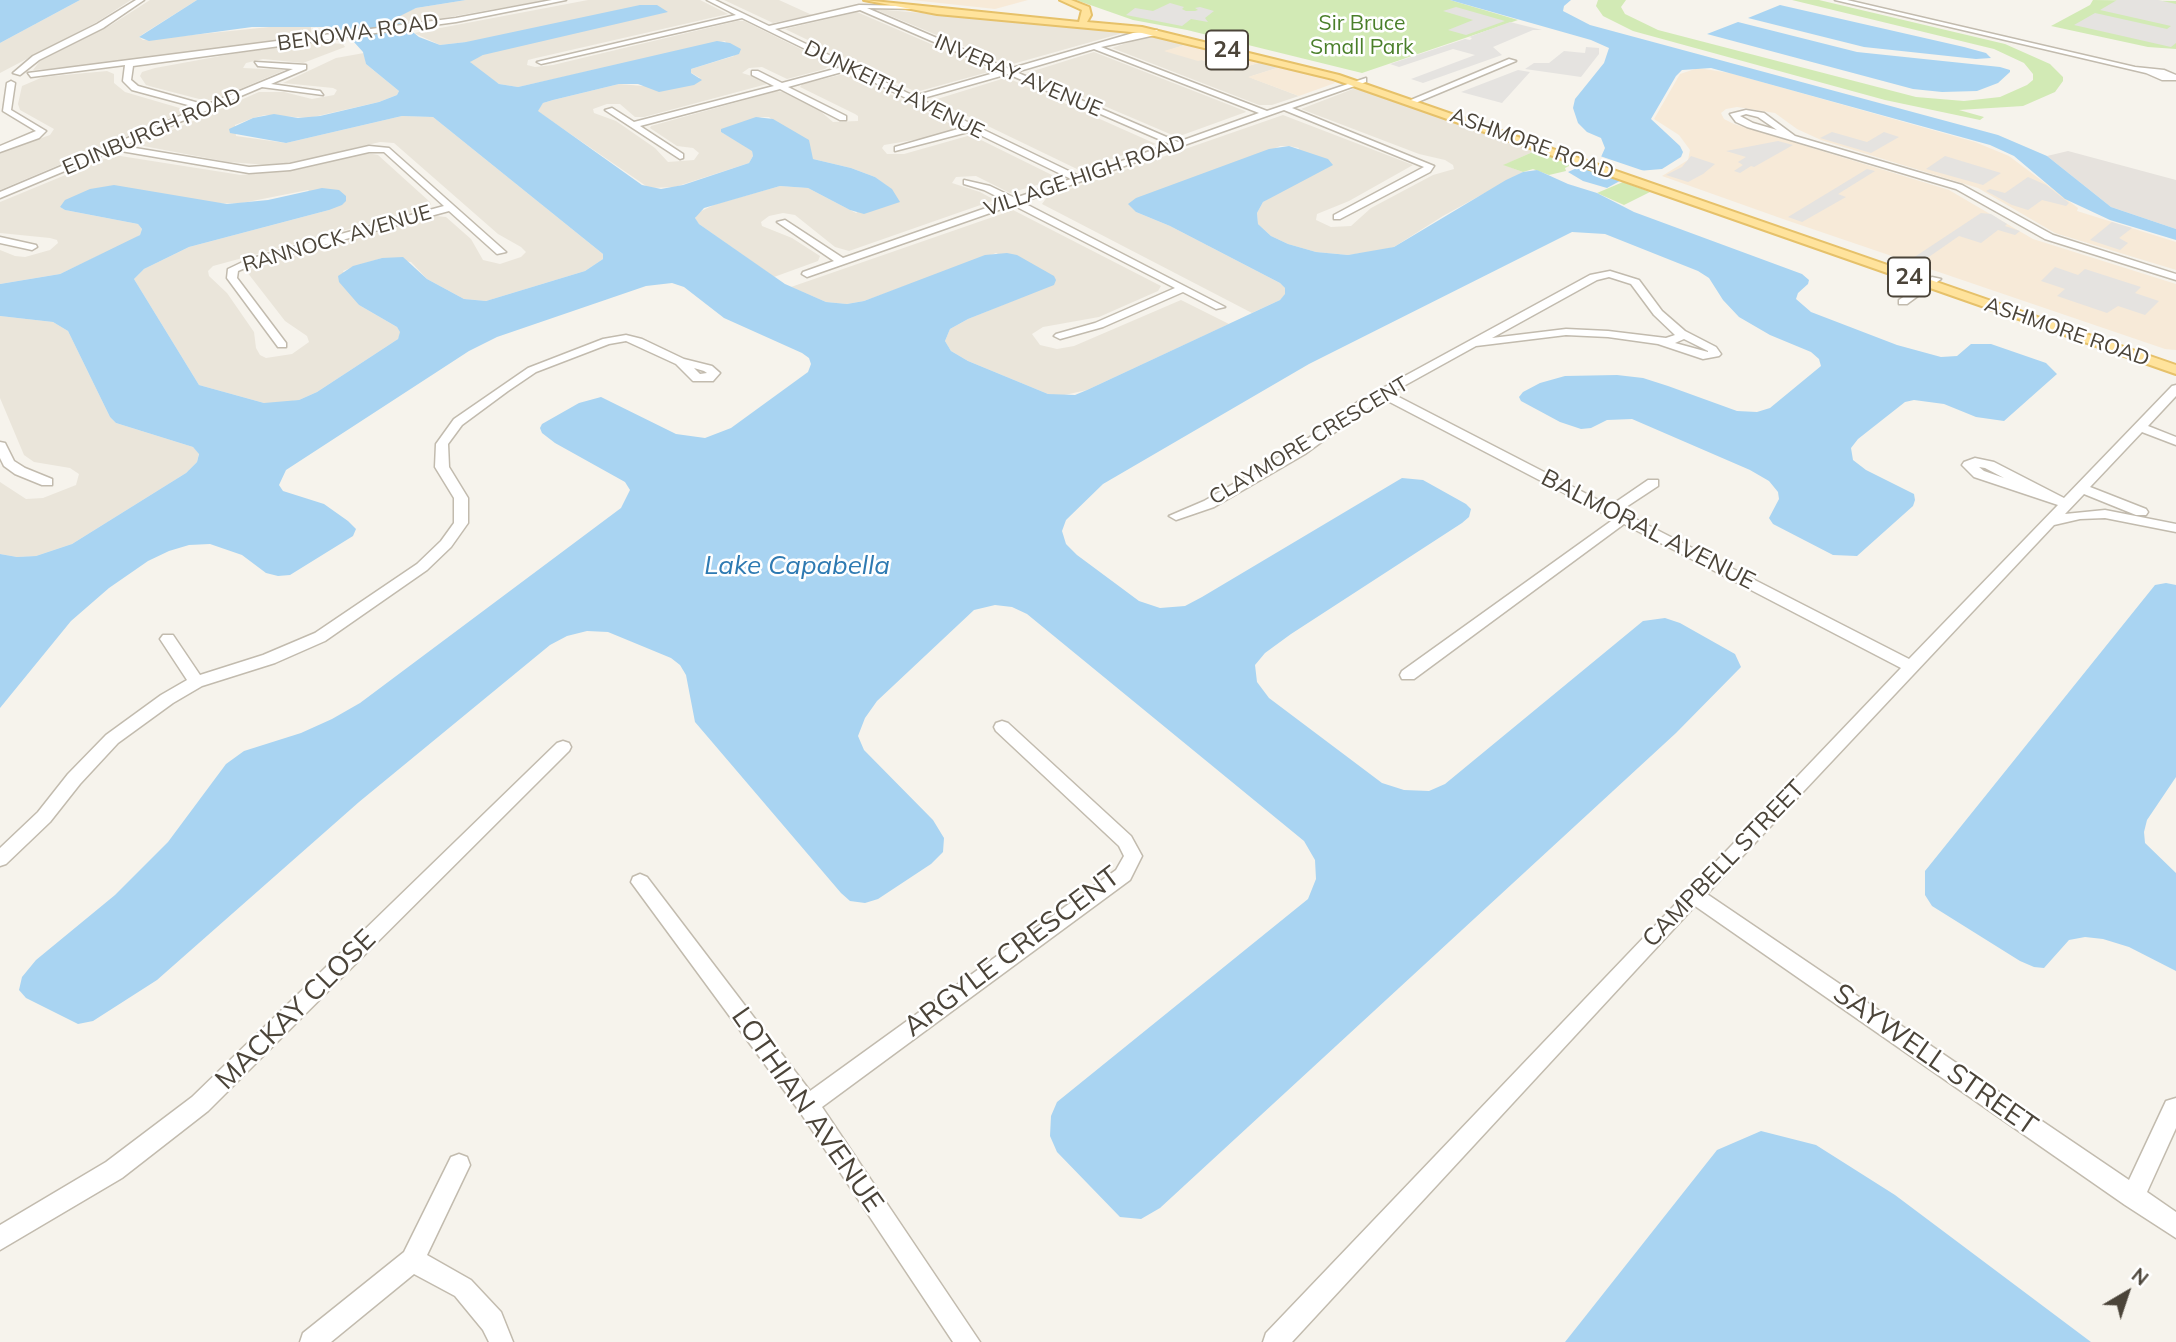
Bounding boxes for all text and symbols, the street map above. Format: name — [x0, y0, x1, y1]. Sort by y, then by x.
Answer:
street label: BENOWA ROAD — [276, 9, 440, 57]
park label: Sir Bruce Small Park — [1310, 11, 1414, 61]
street label: INVERAY AVENUE — [931, 29, 1105, 123]
road number: 24 — [1206, 31, 1248, 70]
street label: DUNKEITH AVENUE — [800, 36, 988, 144]
street label: EDINBURGH ROAD — [59, 83, 245, 181]
street label: ASHMORE ROAD — [1447, 103, 1617, 185]
street label: VILLAGE HIGH ROAD — [981, 130, 1189, 222]
street label: RANNOCK AVENUE — [240, 200, 434, 278]
road number: 24 — [1888, 258, 1930, 296]
street label: ASHMORE ROAD — [1981, 292, 2153, 372]
street label: CLAYMORE CRESCENT — [1205, 371, 1413, 511]
street label: BALMORAL AVENUE — [1536, 464, 1760, 596]
water label: Lake Capabella — [704, 550, 890, 582]
street label: CAMPBELL STREET — [1637, 775, 1811, 953]
street label: ARGYLE CRESCENT — [897, 860, 1127, 1044]
street label: MACKAY CLOSE — [209, 923, 383, 1097]
street label: SAYWELL STREET — [1826, 977, 2044, 1143]
street label: LOTHIAN AVENUE — [724, 1001, 890, 1219]
north arrow — [2092, 1258, 2162, 1328]
text: N — [2127, 1263, 2153, 1291]

